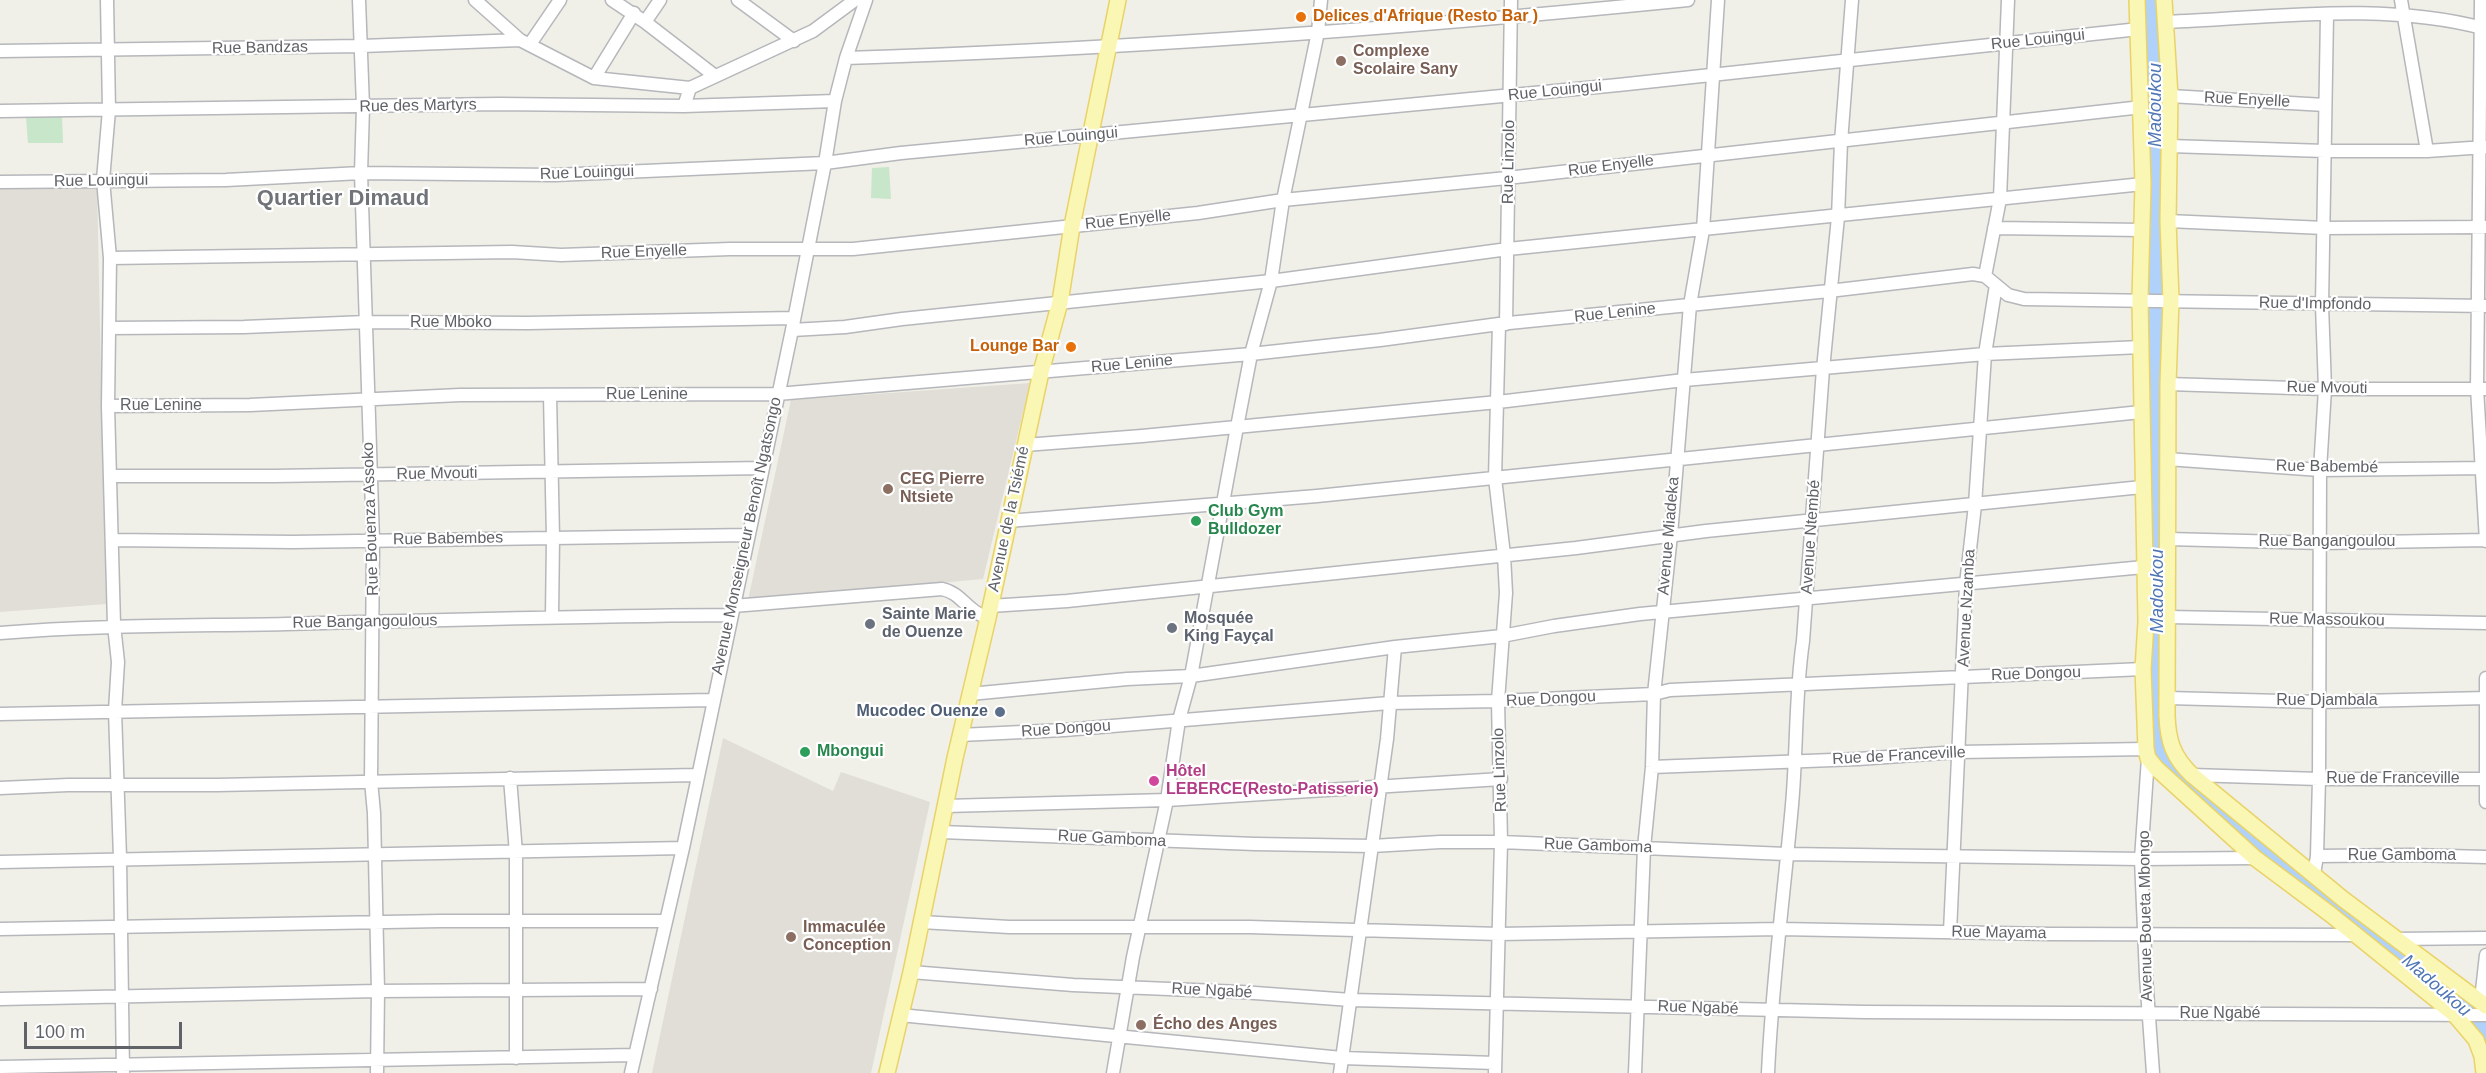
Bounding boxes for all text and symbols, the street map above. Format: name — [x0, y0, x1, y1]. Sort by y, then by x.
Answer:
place label: Delices d'Afrique (Resto Bar ) — [1313, 7, 1538, 27]
marker: Delices d'Afrique (Resto Bar ) — [1294, 10, 1308, 24]
street label: Rue Louingui — [1990, 26, 2086, 54]
street label: Rue Bandzas — [212, 38, 308, 58]
place label: Complexe Scolaire Sany — [1353, 42, 1458, 80]
marker: Complexe Scolaire Sany — [1334, 54, 1348, 68]
water label: Madoukou — [2145, 63, 2167, 147]
street label: Rue Louingui — [1507, 77, 1603, 105]
street label: Rue Enyelle — [2203, 88, 2291, 112]
street label: Rue des Martyrs — [359, 95, 477, 117]
street label: Rue Linzolo — [1499, 120, 1519, 204]
street label: Rue Louingui — [1023, 123, 1119, 151]
street label: Rue Enyelle — [1567, 151, 1655, 181]
street label: Rue Louingui — [540, 162, 634, 184]
street label: Rue Louingui — [54, 171, 148, 191]
district label: Quartier Dimaud — [257, 186, 429, 212]
street label: Rue Enyelle — [1084, 206, 1172, 234]
street label: Rue Enyelle — [601, 241, 687, 263]
street label: Rue d'Impfondo — [2259, 293, 2371, 315]
street label: Rue Lenine — [1573, 299, 1657, 327]
street label: Rue Mboko — [410, 313, 492, 333]
place label: Lounge Bar — [970, 337, 1059, 357]
marker: Lounge Bar — [1064, 340, 1078, 354]
street label: Rue Lenine — [1090, 351, 1174, 377]
street label: Rue Mvouti — [2286, 378, 2368, 398]
street label: Rue Lenine — [606, 385, 688, 405]
street label: Avenue Monseigneur Benoît Ngatsongo — [708, 395, 786, 677]
street label: Rue Lenine — [120, 396, 202, 416]
street label: Rue Bouenza Assoko — [359, 442, 383, 596]
street label: Avenue de la Tsiémé — [984, 445, 1034, 593]
street label: Rue Babembé — [2276, 457, 2378, 477]
street label: Rue Mvouti — [396, 464, 478, 484]
place label: CEG Pierre Ntsiete — [900, 470, 984, 508]
street label: Avenue Miadeka — [1654, 476, 1684, 596]
street label: Avenue Ntembé — [1797, 479, 1825, 595]
marker: CEG Pierre Ntsiete — [881, 482, 895, 496]
place label: Club Gym Bulldozer — [1208, 502, 1284, 540]
marker: Club Gym Bulldozer — [1189, 514, 1203, 528]
street label: Rue Babembes — [393, 528, 503, 550]
street label: Rue Bangangoulou — [2258, 532, 2396, 552]
street label: Avenue Nzamba — [1954, 549, 1980, 667]
water label: Madoukou — [2147, 549, 2169, 633]
place label: Sainte Marie de Ouenze — [882, 605, 976, 643]
place label: Mosquée King Fayçal — [1184, 609, 1274, 647]
street label: Rue Massoukou — [2269, 609, 2385, 631]
street label: Rue Bangangoulous — [292, 611, 438, 633]
marker: Sainte Marie de Ouenze — [863, 617, 877, 631]
marker: Mosquée King Fayçal — [1165, 621, 1179, 635]
street label: Rue Dongou — [1991, 663, 2081, 685]
street label: Rue Dongou — [1506, 687, 1596, 711]
street label: Rue Djambala — [2276, 691, 2378, 711]
place label: Mucodec Ouenze — [856, 702, 988, 722]
marker: Mucodec Ouenze — [993, 705, 1007, 719]
street label: Rue Dongou — [1021, 716, 1111, 742]
street label: Rue Linzolo — [1489, 727, 1511, 813]
place label: Mbongui — [817, 742, 884, 762]
street label: Rue de Franceville — [1832, 743, 1966, 769]
marker: Mbongui — [798, 745, 812, 759]
place label: Hôtel LEBERCE(Resto-Patisserie) — [1166, 762, 1378, 800]
street label: Rue de Franceville — [2326, 769, 2460, 789]
marker: Hôtel LEBERCE(Resto-Patisserie) — [1147, 774, 1161, 788]
street label: Rue Gamboma — [1057, 827, 1167, 851]
street label: Avenue Boueta Mbongo — [2135, 830, 2157, 1002]
street label: Rue Gamboma — [1543, 835, 1653, 857]
street label: Rue Gamboma — [2348, 846, 2456, 866]
place label: Immaculée Conception — [803, 918, 891, 956]
street label: Rue Mayama — [1951, 923, 2047, 943]
marker: Immaculée Conception — [784, 930, 798, 944]
water label: Madoukou — [2397, 950, 2475, 1022]
street label: Rue Ngabé — [1171, 979, 1253, 1003]
street label: Rue Ngabé — [1657, 997, 1739, 1019]
street label: Rue Ngabé — [2180, 1004, 2260, 1024]
scale bar — [27, 1010, 184, 1048]
place label: Écho des Anges — [1153, 1015, 1277, 1035]
marker: Écho des Anges — [1134, 1018, 1148, 1032]
text: 100 m — [35, 1022, 85, 1042]

